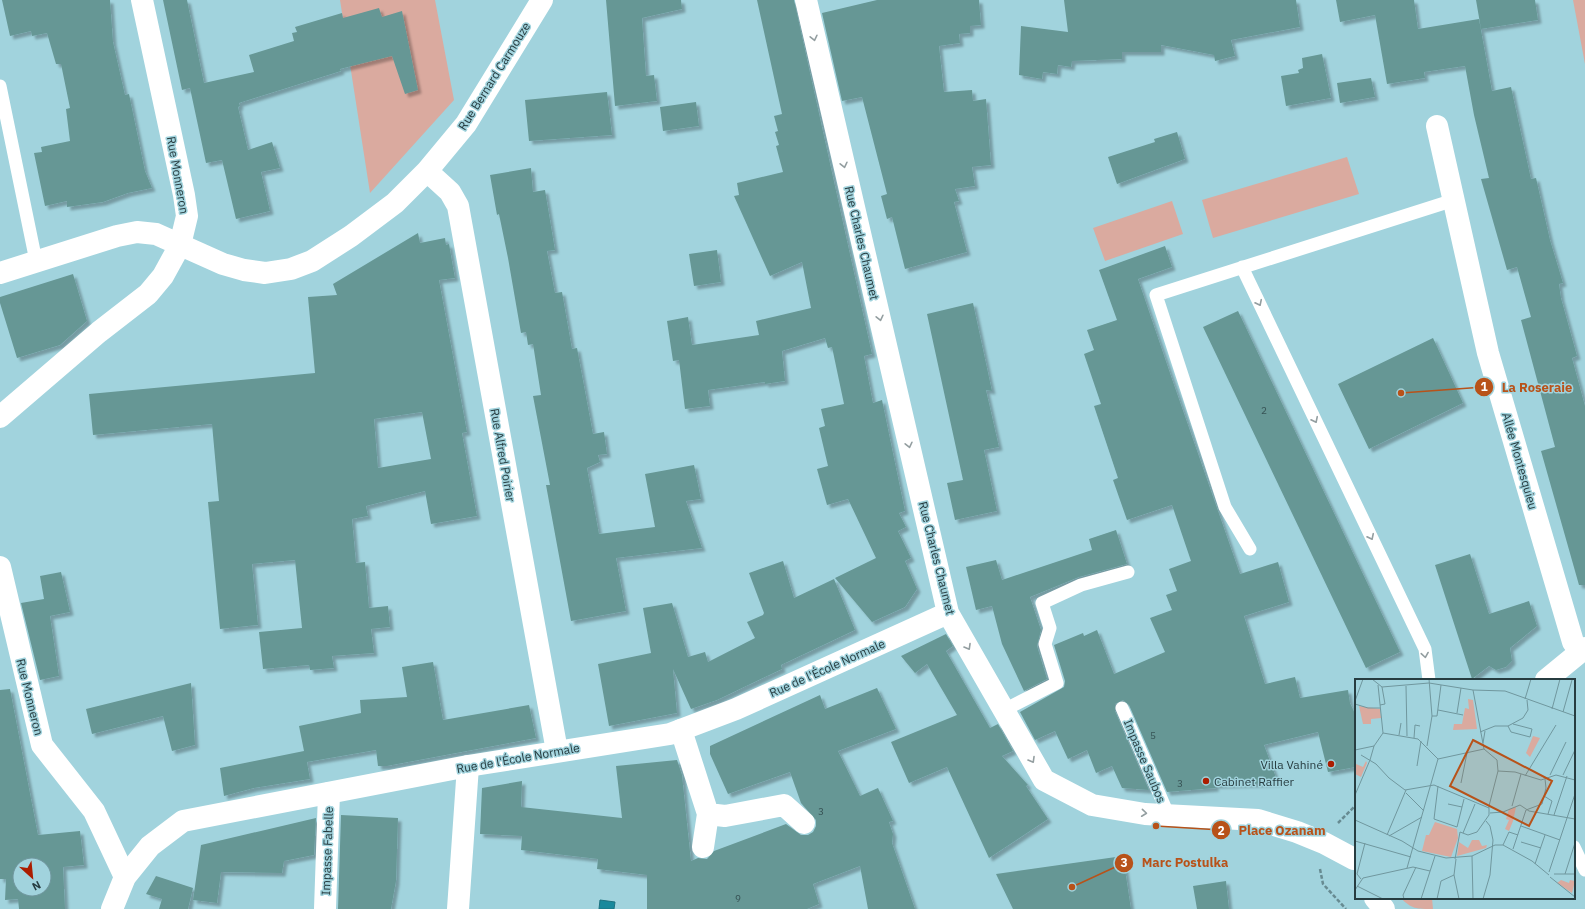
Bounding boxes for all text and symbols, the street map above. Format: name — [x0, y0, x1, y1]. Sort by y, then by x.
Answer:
street label: Rue Bernard Carmouze — [455, 19, 534, 133]
one-way arrow — [810, 35, 818, 41]
street label: Rue Monneron — [164, 135, 192, 215]
one-way arrow — [839, 161, 848, 168]
street label: Rue Charles Chaumet — [842, 185, 882, 301]
one-way arrow — [1254, 298, 1262, 306]
one-way arrow — [875, 315, 883, 322]
callout: La Roseraie — [1474, 375, 1580, 400]
text: 1 — [1480, 379, 1488, 394]
text: La Roseraie — [1502, 379, 1572, 396]
house number: 2 — [1261, 404, 1267, 417]
street label: Rue Alfred Poirier — [487, 407, 519, 503]
street label: Allée Montesquieu — [1499, 411, 1541, 511]
one-way arrow — [1310, 416, 1318, 423]
one-way arrow — [905, 442, 913, 448]
street label: Rue Charles Chaumet — [916, 500, 958, 616]
one-way arrow — [1366, 533, 1374, 540]
street label: Rue de l'École Normale — [767, 636, 888, 700]
one-way arrow — [963, 643, 970, 650]
one-way arrow — [1420, 652, 1429, 658]
street label: Rue Monneron — [13, 657, 47, 737]
inset map — [1355, 679, 1575, 899]
street label: Impasse Saubos — [1121, 717, 1169, 805]
house number: 5 — [1150, 729, 1156, 742]
street label: Rue de l'École Normale — [455, 740, 581, 776]
one-way arrow — [1028, 756, 1035, 763]
place label: Villa Vahiné — [1260, 757, 1323, 772]
marker: Villa Vahiné — [1326, 759, 1336, 769]
place label: Cabinet Raffier — [1214, 774, 1295, 789]
marker: Cabinet Raffier — [1201, 776, 1211, 786]
house number: 3 — [1177, 777, 1183, 790]
house number: 3 — [818, 805, 824, 818]
street label: Impasse Fabelle — [318, 806, 336, 896]
one-way arrow — [1141, 809, 1147, 818]
callout: Place Ozanam — [1211, 818, 1334, 843]
text: Place Ozanam — [1238, 822, 1326, 839]
text: 2 — [1217, 823, 1225, 838]
callout: Marc Postulka — [1114, 850, 1236, 875]
text: Marc Postulka — [1142, 854, 1228, 871]
text: 3 — [1120, 855, 1128, 870]
north arrow — [12, 857, 52, 897]
text: N — [30, 878, 43, 894]
house number: 9 — [735, 892, 741, 905]

